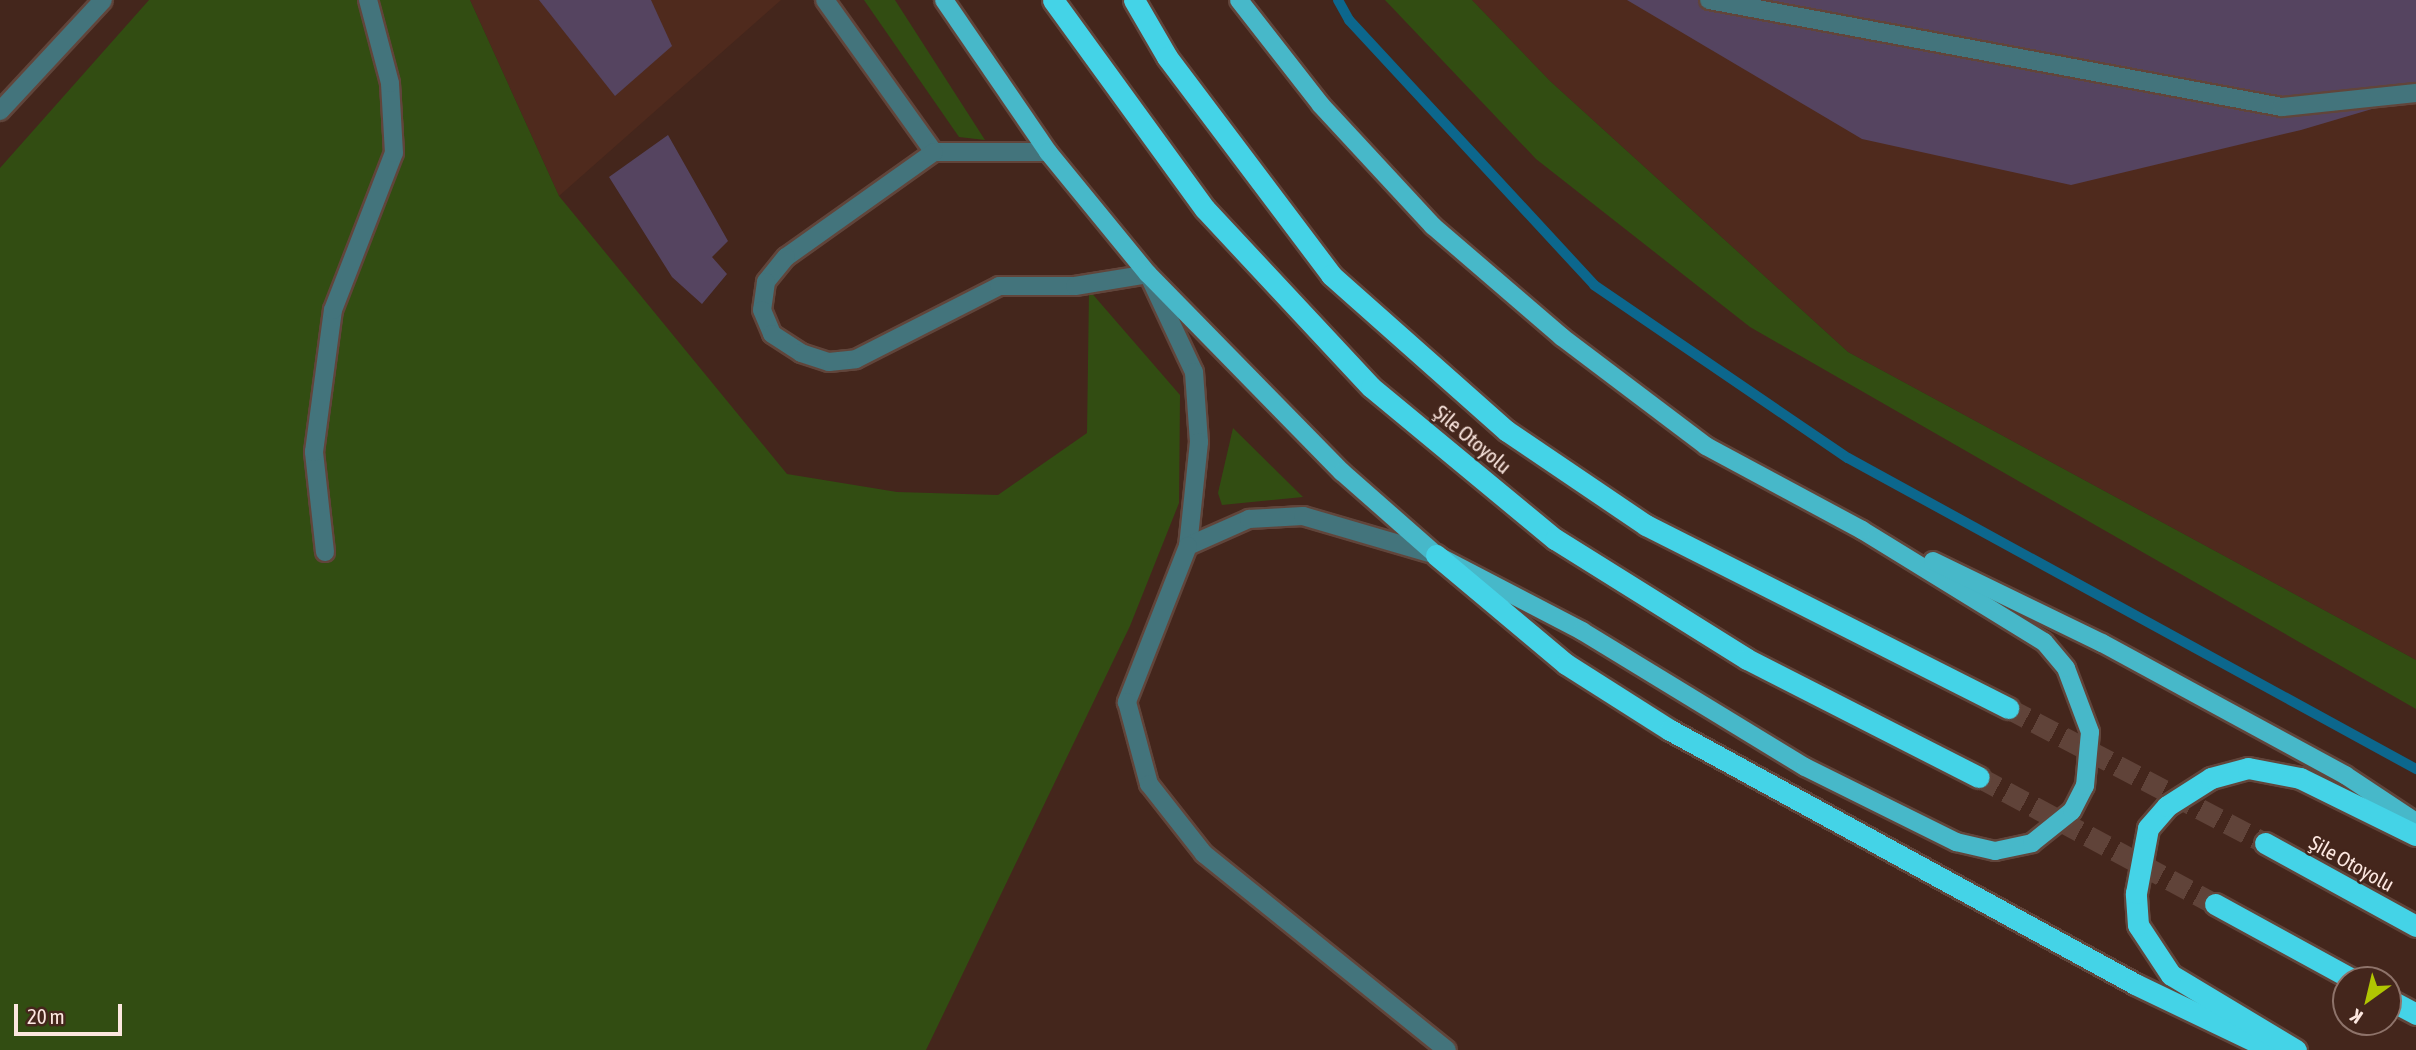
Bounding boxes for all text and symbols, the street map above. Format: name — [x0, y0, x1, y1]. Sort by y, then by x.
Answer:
street label: Şile Otoyolu — [1429, 399, 1517, 479]
street label: Şile Otoyolu — [2305, 829, 2399, 897]
north arrow — [2332, 966, 2402, 1036]
scale bar — [18, 990, 126, 1034]
text: 20 m — [27, 1004, 65, 1028]
text: K — [2346, 1005, 2366, 1028]

